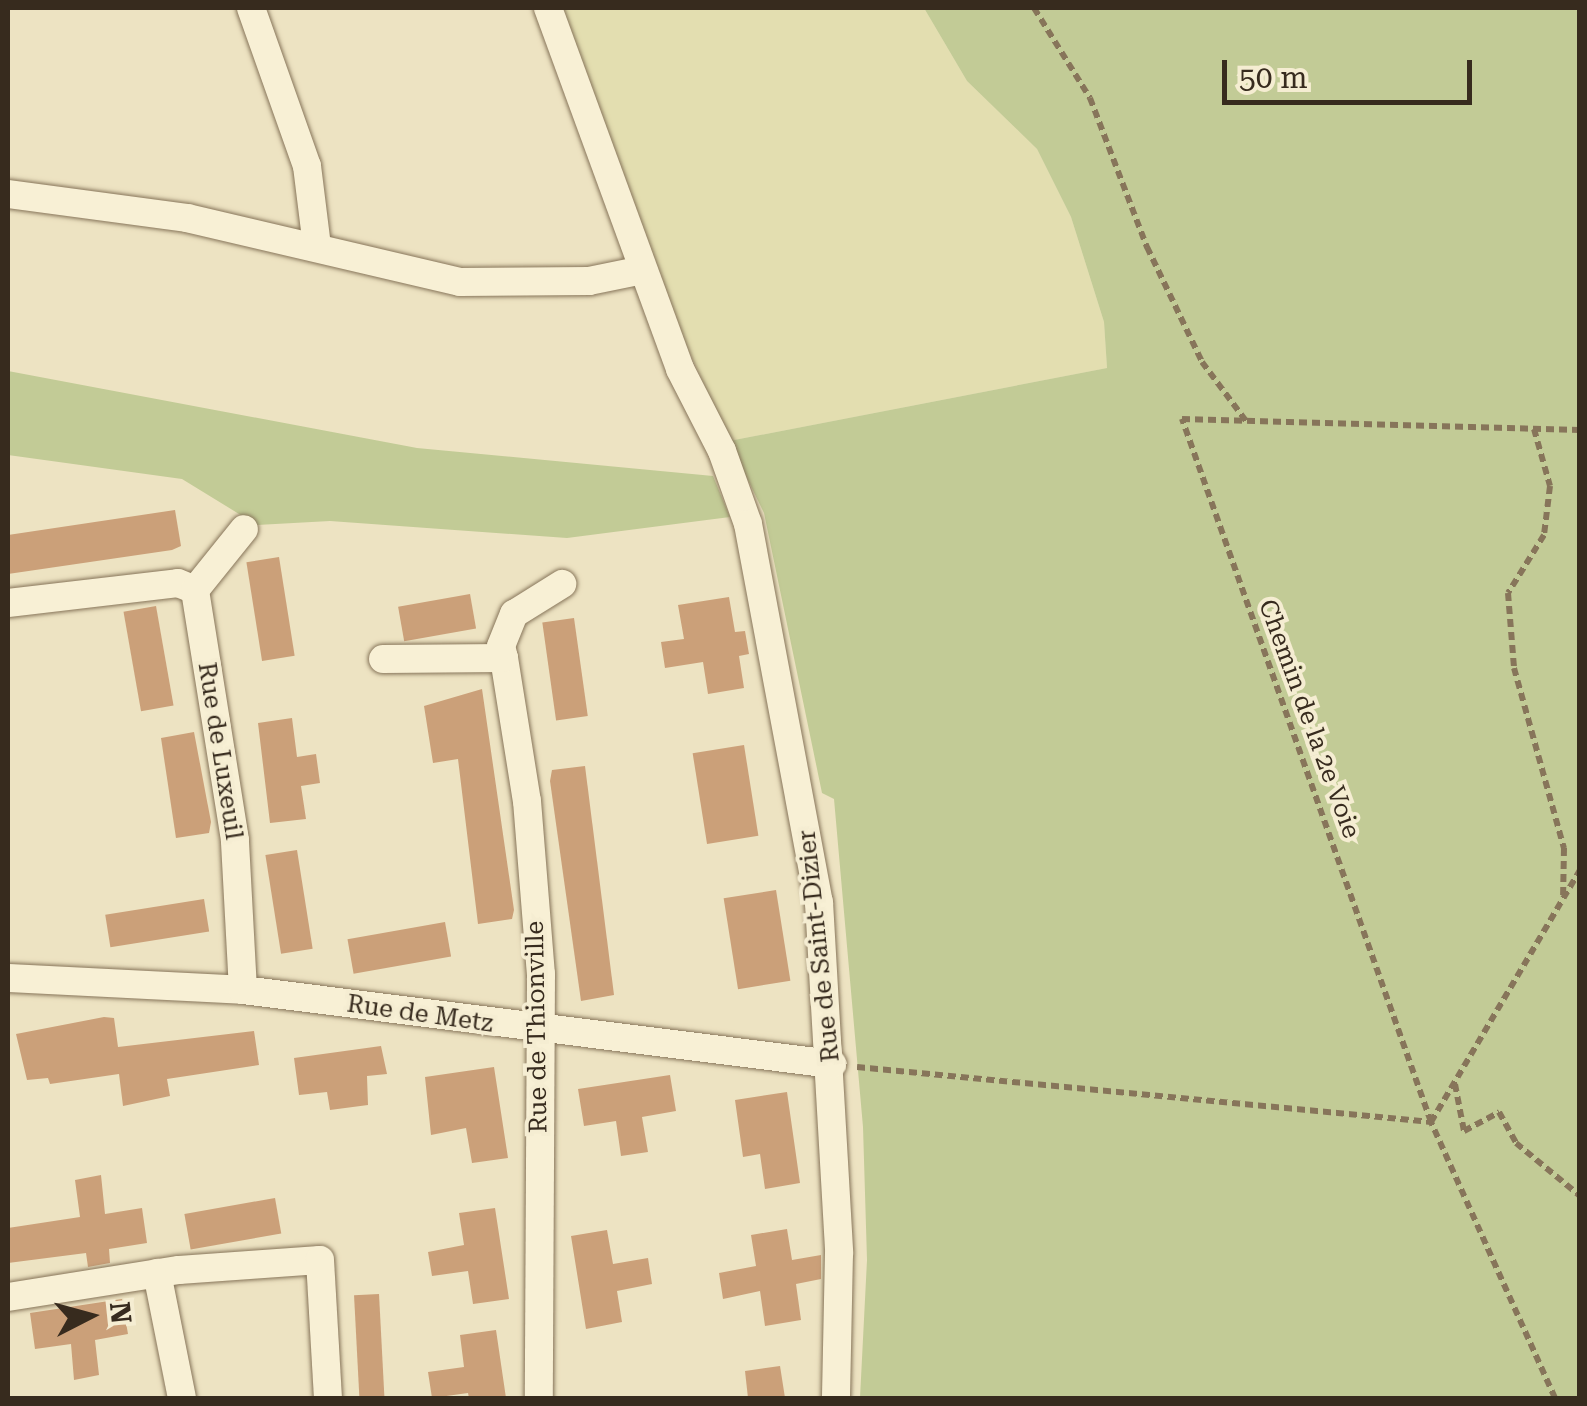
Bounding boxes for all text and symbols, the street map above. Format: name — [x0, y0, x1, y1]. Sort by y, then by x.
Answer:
scale bar — [1227, 40, 1477, 102]
text: 50 m — [1239, 60, 1308, 95]
street label: Chemin de la 2e Voie — [1252, 596, 1366, 842]
street label: Rue de Luxeuil — [191, 660, 249, 842]
street label: Rue de Saint-Dizier — [792, 828, 846, 1064]
street label: Rue de Thionville — [520, 921, 554, 1133]
street label: Rue de Metz — [345, 989, 495, 1039]
north arrow — [40, 1266, 140, 1366]
text: N — [103, 1300, 138, 1325]

